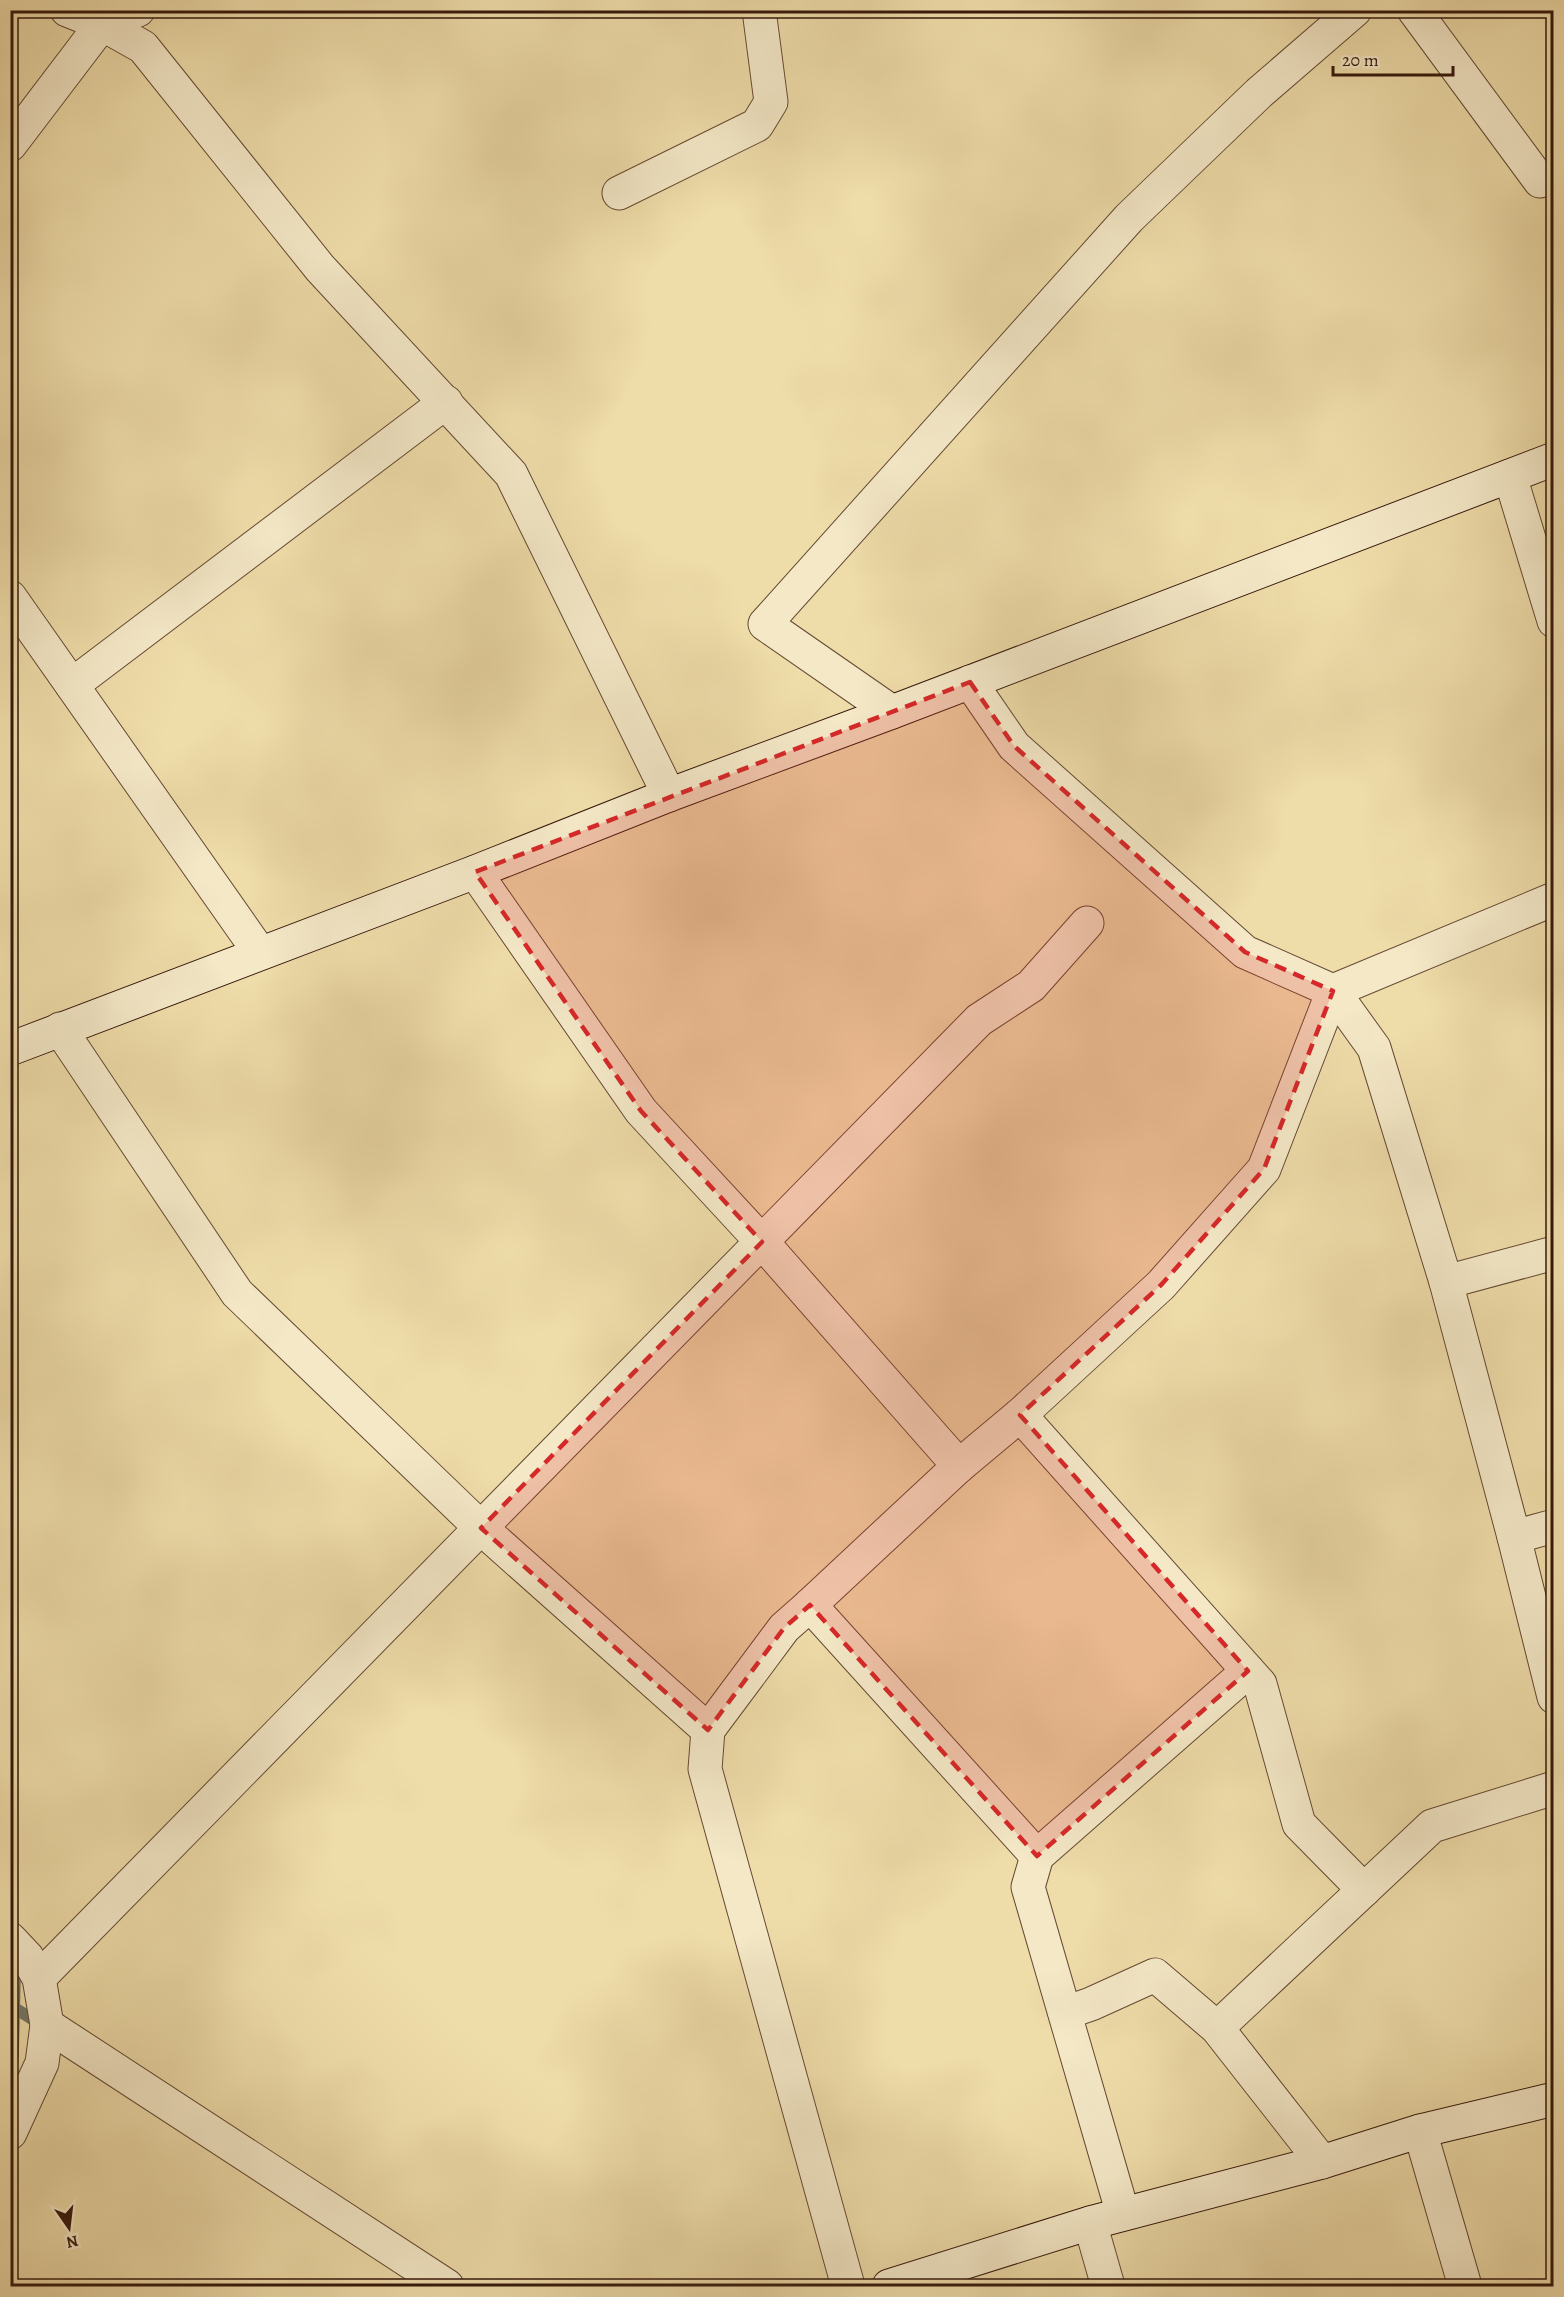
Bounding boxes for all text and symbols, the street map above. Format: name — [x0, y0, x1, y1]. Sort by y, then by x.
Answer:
scale bar — [1333, 39, 1453, 77]
text: 20 m — [1342, 48, 1379, 72]
north arrow — [39, 2198, 99, 2258]
text: N — [64, 2230, 81, 2254]

